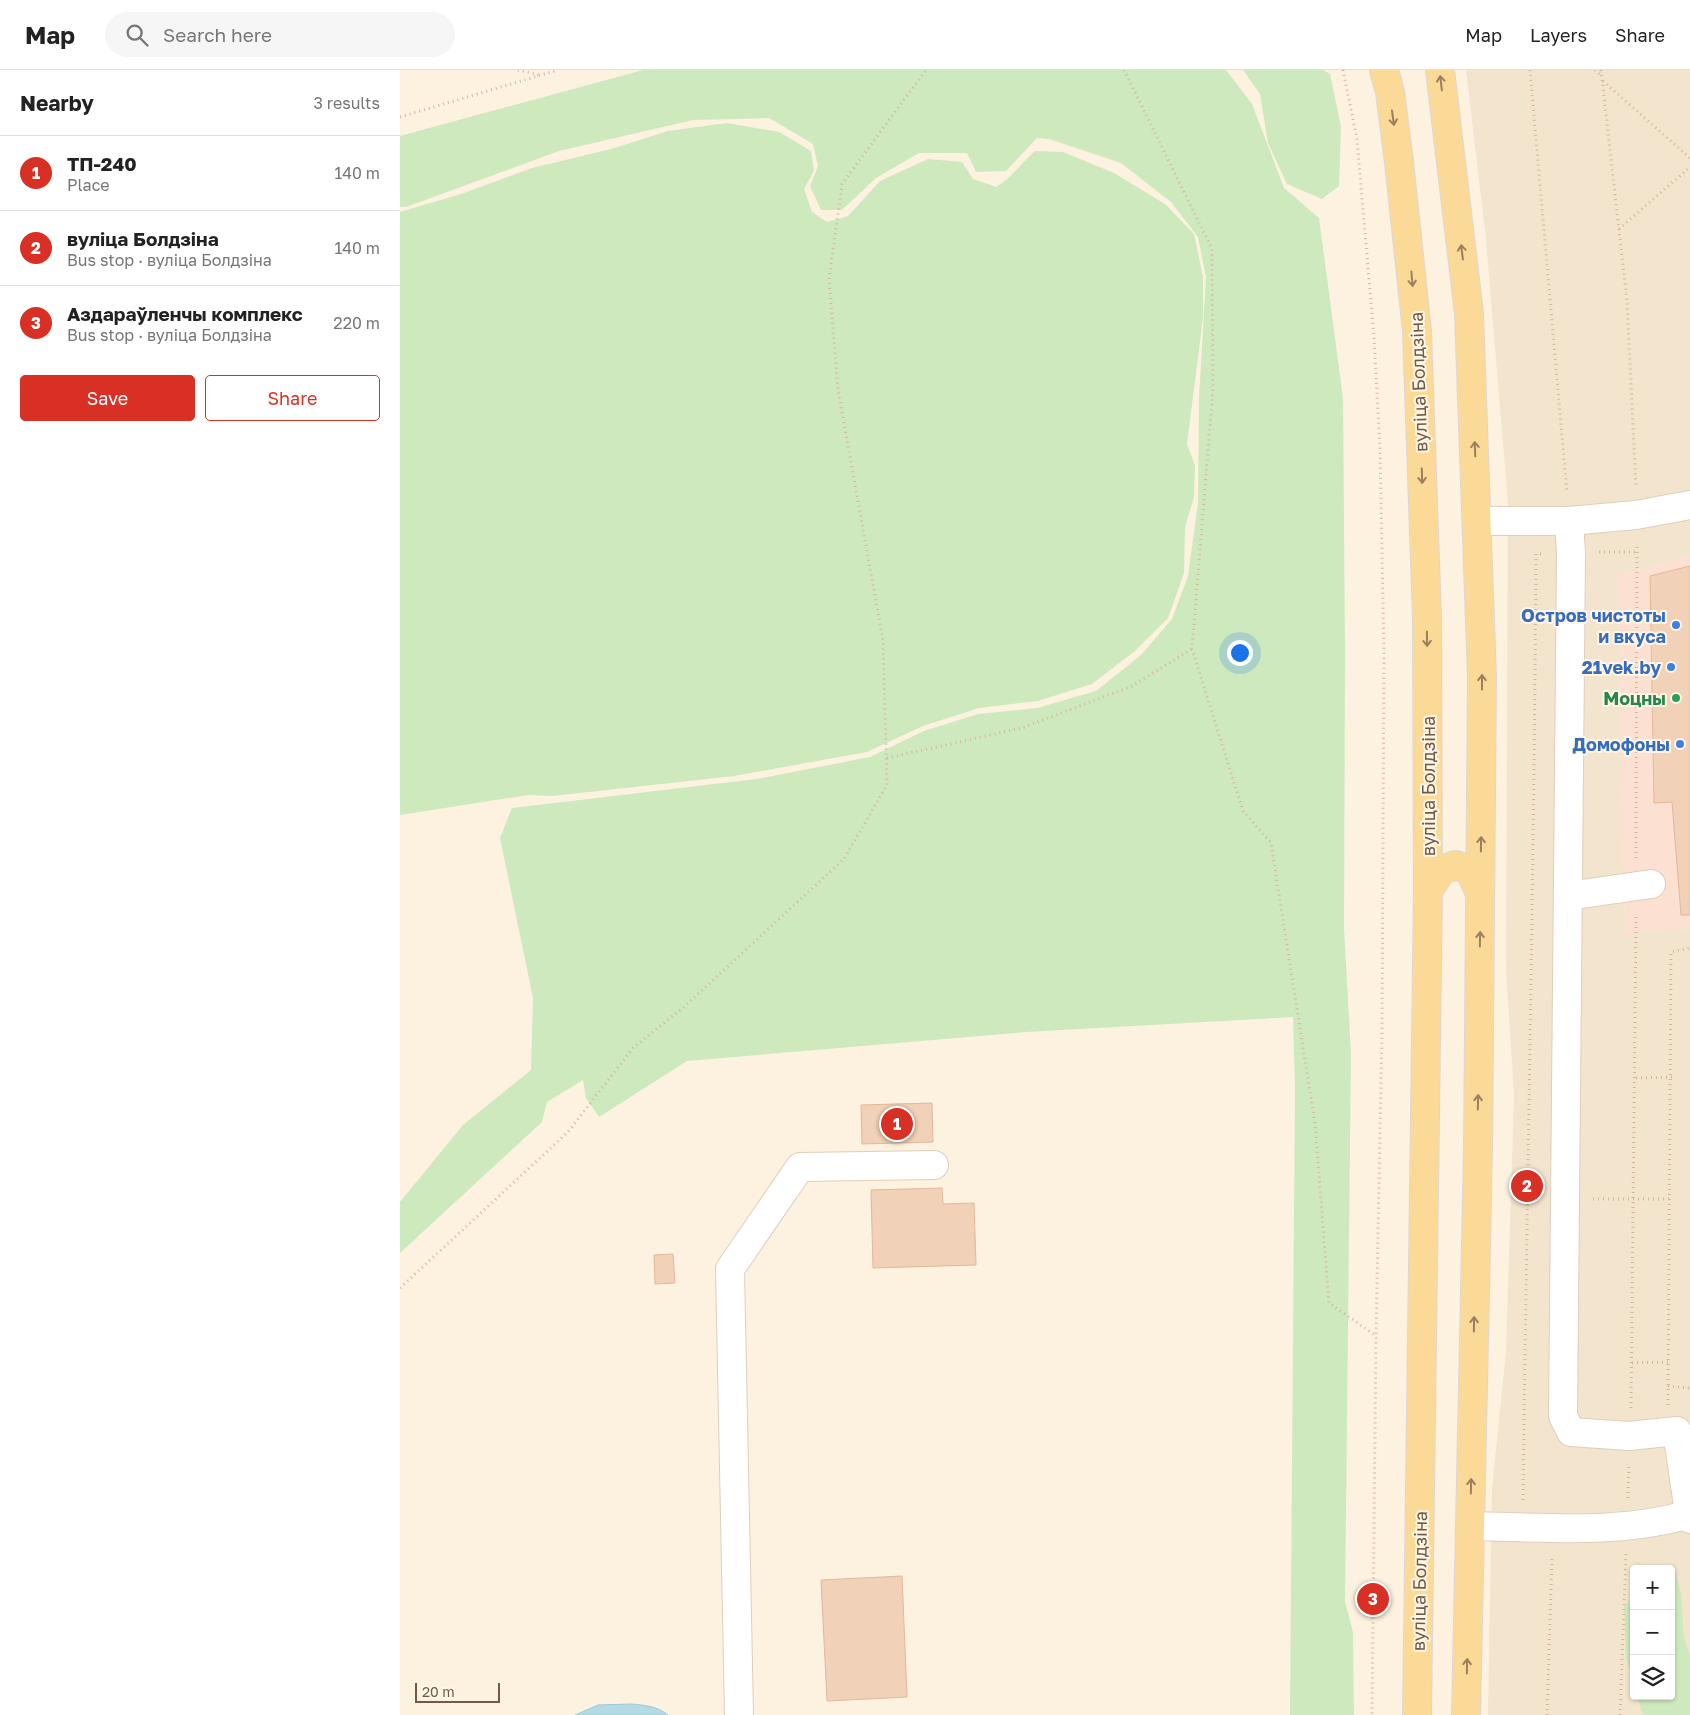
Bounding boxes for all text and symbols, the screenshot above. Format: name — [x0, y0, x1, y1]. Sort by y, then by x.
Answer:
search box — [105, 12, 455, 57]
text: Map — [25, 20, 75, 49]
icon: search — [123, 21, 151, 49]
text: Search here — [163, 23, 272, 46]
text: Map — [1465, 24, 1502, 46]
text: Layers — [1530, 24, 1587, 46]
text: Share — [1615, 24, 1665, 46]
one-way arrow — [1436, 75, 1446, 91]
text: Nearby — [20, 90, 94, 116]
text: 3 results — [313, 93, 380, 113]
one-way arrow — [1388, 110, 1398, 126]
text: ТП-240 — [67, 152, 137, 175]
text: 1 — [32, 163, 40, 183]
text: 140 m — [334, 163, 380, 183]
text: Place — [67, 175, 110, 195]
text: вуліца Болдзіна — [67, 227, 219, 250]
text: 2 — [31, 238, 41, 258]
text: 140 m — [334, 238, 380, 258]
one-way arrow — [1457, 245, 1467, 261]
text: Bus stop · вуліца Болдзіна — [67, 250, 272, 270]
one-way arrow — [1408, 271, 1417, 287]
text: Аздараўленчы комплекс — [67, 302, 303, 325]
street label: вуліца Болдзіна — [1405, 311, 1431, 453]
text: 3 — [31, 313, 41, 333]
text: 220 m — [333, 313, 380, 333]
text: Bus stop · вуліца Болдзіна — [67, 325, 272, 345]
button: Save — [20, 375, 195, 421]
button: Share — [205, 375, 380, 421]
one-way arrow — [1470, 441, 1480, 458]
one-way arrow — [1417, 468, 1427, 484]
place label: Остров чистоты и вкуса — [1521, 604, 1666, 647]
marker: Остров чистоты и вкуса — [1670, 619, 1682, 631]
one-way arrow — [1422, 630, 1432, 647]
your location — [1227, 640, 1253, 666]
place label: 21vek.by — [1582, 656, 1661, 678]
marker: 21vek.by — [1665, 661, 1677, 673]
one-way arrow — [1477, 674, 1487, 690]
place label: Моцны — [1603, 687, 1666, 709]
marker: Моцны — [1670, 692, 1682, 704]
street label: вуліца Болдзіна — [1417, 716, 1439, 856]
place label: Домофоны — [1573, 733, 1670, 755]
marker: Домофоны — [1674, 738, 1686, 750]
one-way arrow — [1476, 836, 1485, 852]
one-way arrow — [1475, 931, 1485, 948]
one-way arrow — [1473, 1094, 1483, 1110]
pin: 1 — [881, 1105, 913, 1143]
pin: 2 — [1511, 1167, 1543, 1205]
one-way arrow — [1469, 1316, 1479, 1332]
one-way arrow — [1466, 1479, 1476, 1495]
street label: вуліца Болдзіна — [1407, 1511, 1431, 1651]
map controls — [1630, 1565, 1675, 1700]
button: + — [1630, 1565, 1675, 1610]
pin: 3 — [1357, 1580, 1389, 1618]
button: − — [1630, 1610, 1675, 1655]
button: layers — [1630, 1655, 1675, 1700]
one-way arrow — [1462, 1659, 1472, 1675]
scale bar — [415, 1680, 500, 1703]
text: 20 m — [422, 1683, 455, 1700]

